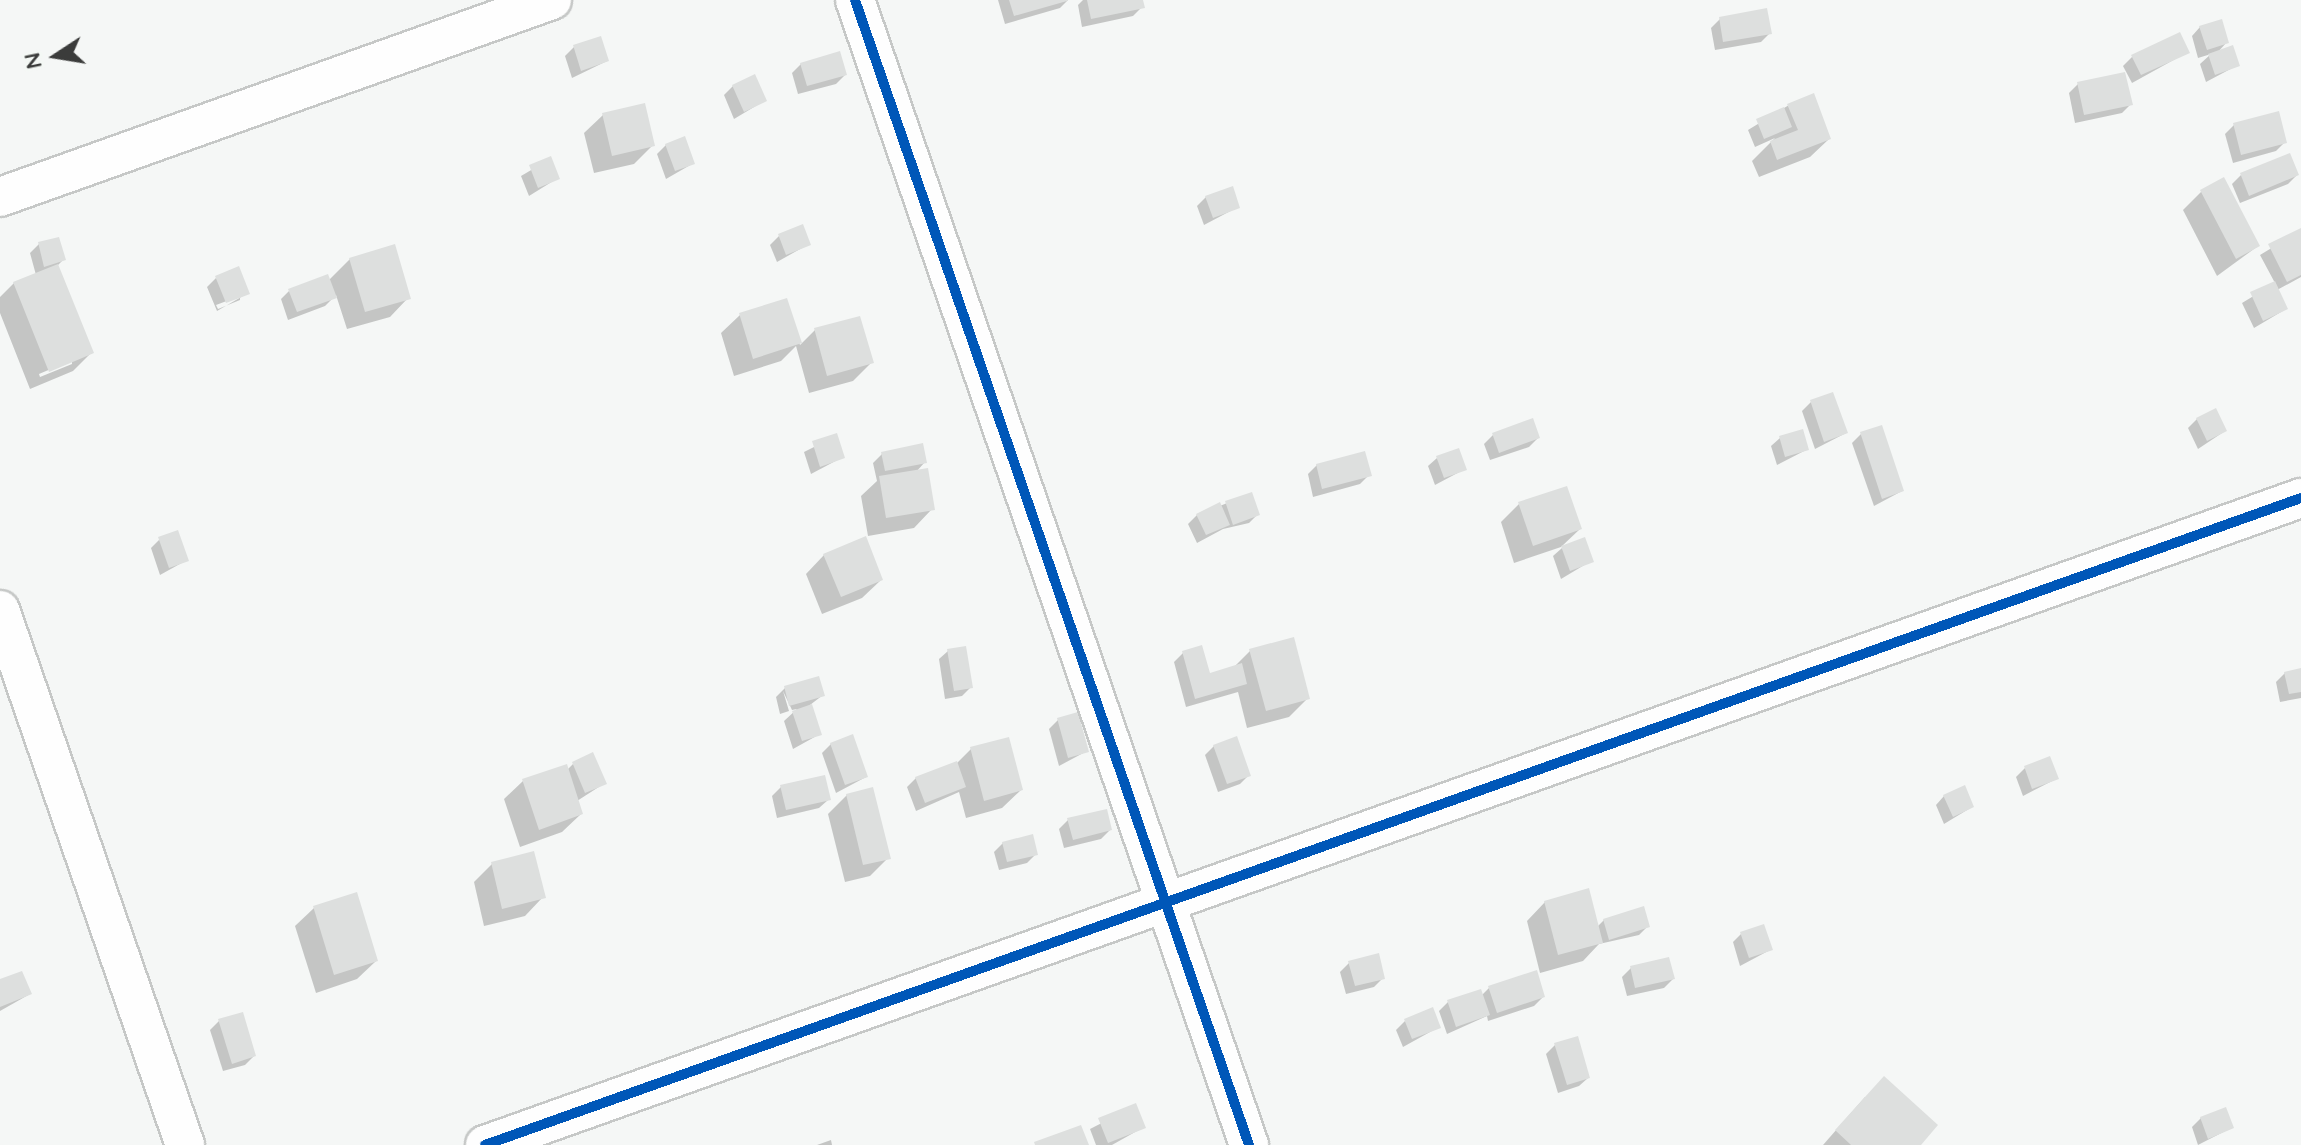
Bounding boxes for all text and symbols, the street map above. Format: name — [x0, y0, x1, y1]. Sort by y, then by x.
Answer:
north arrow — [16, 16, 96, 96]
text: N — [17, 50, 48, 72]

